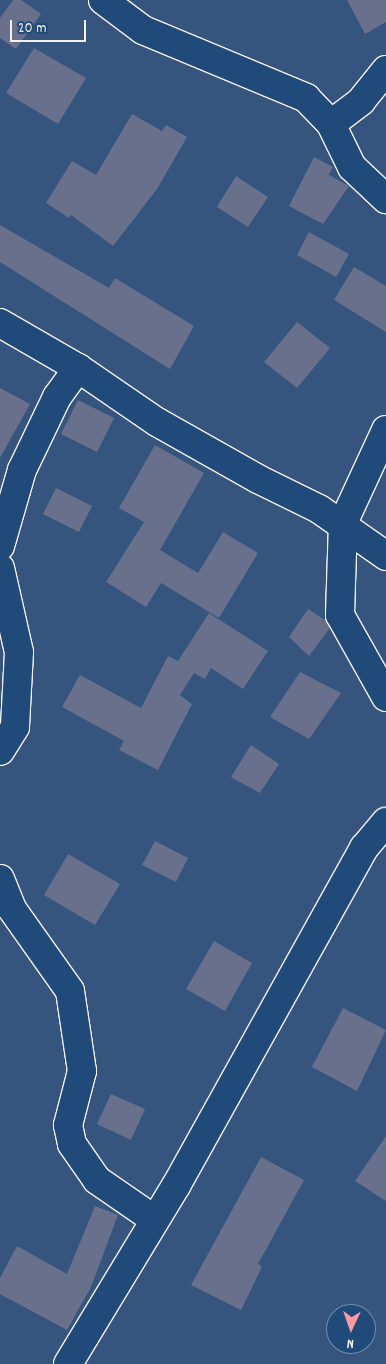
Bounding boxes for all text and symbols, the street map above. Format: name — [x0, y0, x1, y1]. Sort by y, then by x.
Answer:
scale bar — [12, 10, 89, 42]
text: 20 m — [18, 18, 46, 40]
north arrow — [326, 1304, 376, 1354]
text: N — [346, 1333, 354, 1353]

